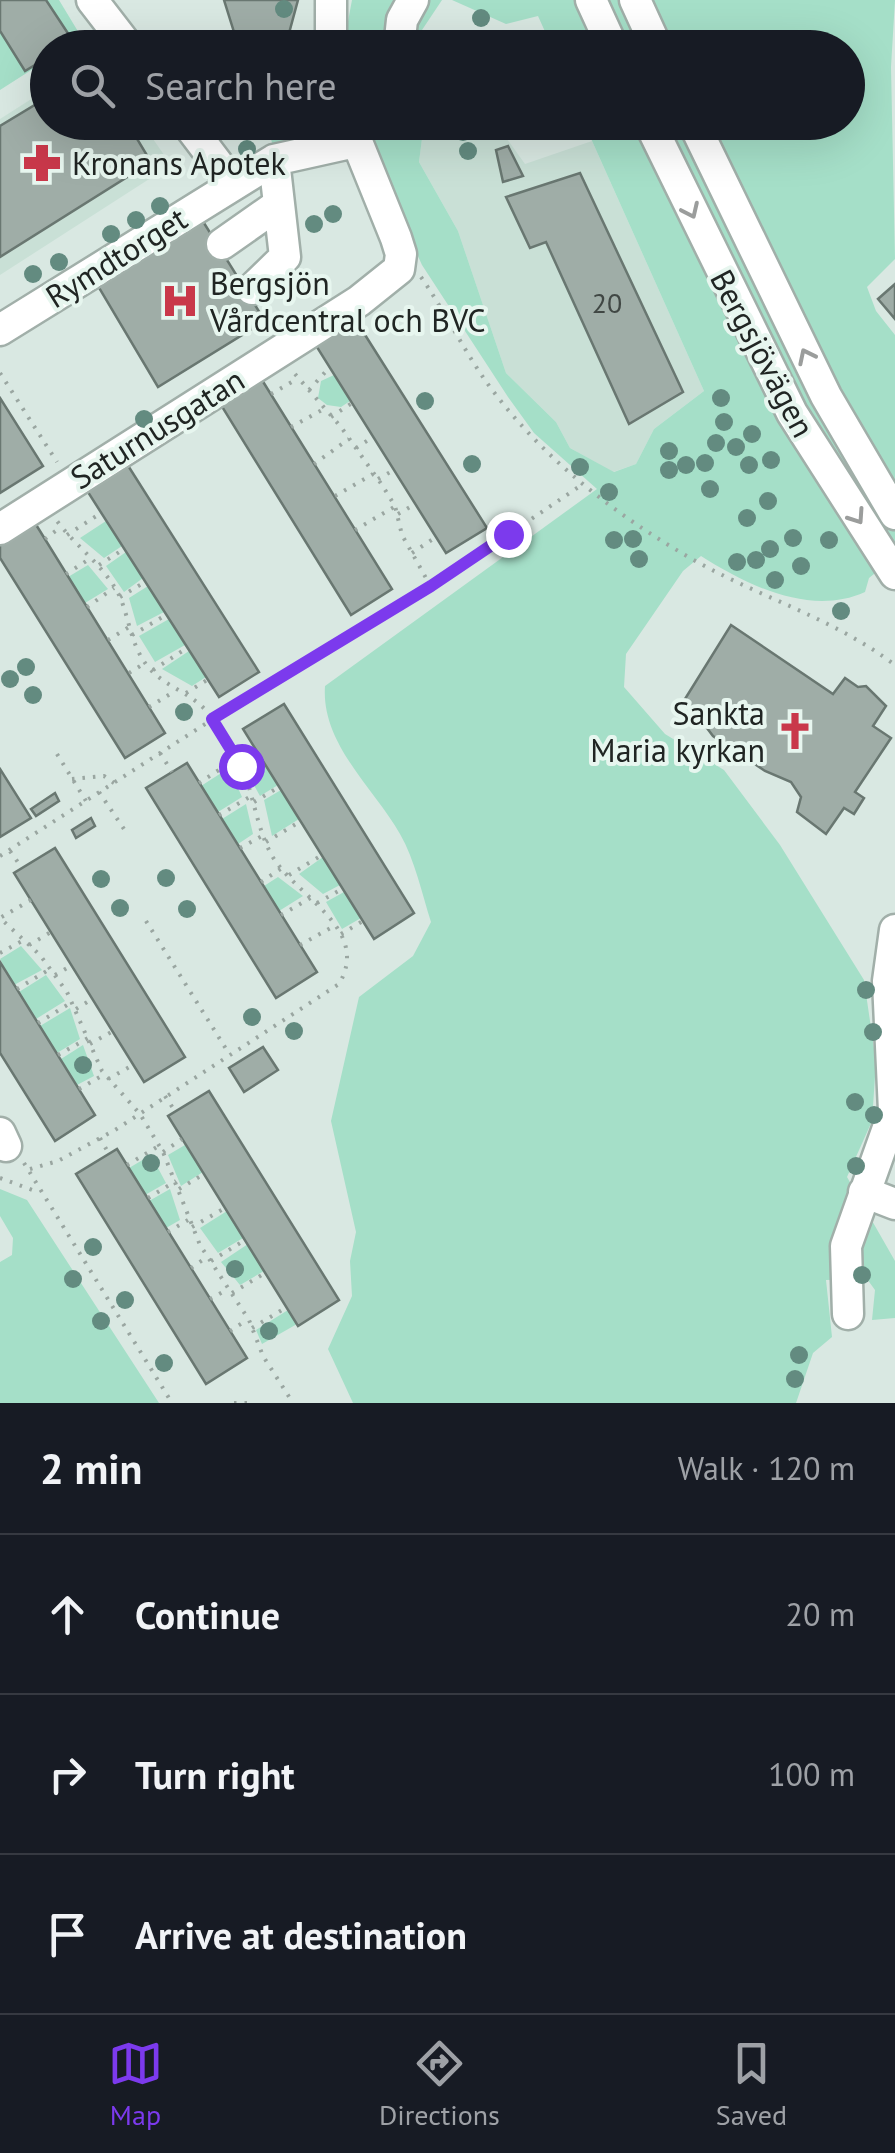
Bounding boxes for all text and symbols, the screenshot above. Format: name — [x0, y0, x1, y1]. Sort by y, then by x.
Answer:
search box — [30, 30, 865, 140]
icon: search — [65, 58, 120, 113]
text: Search here — [145, 61, 337, 110]
pharmacy icon: Kronans Apotek — [21, 142, 63, 184]
place label: Kronans Apotek — [72, 142, 286, 184]
street label: Rymdtorget — [37, 197, 195, 317]
one-way arrow — [678, 200, 698, 218]
place label: Bergsjön Vårdcentral och BVC — [209, 262, 486, 341]
street label: Bergsjövägen — [701, 262, 825, 444]
hospital icon: Bergsjön Vårdcentral och BVC — [159, 280, 201, 322]
house number: 20 — [592, 284, 622, 321]
one-way arrow — [799, 349, 818, 367]
street label: Saturnusgatan — [62, 358, 252, 498]
one-way arrow — [845, 505, 863, 524]
route end — [486, 512, 532, 558]
place label: Sankta Maria kyrkan — [590, 692, 765, 771]
church icon: Sankta Maria kyrkan — [774, 710, 816, 752]
route start — [219, 744, 265, 790]
text: 2 min — [40, 1441, 142, 1496]
text: Walk · 120 m — [678, 1447, 855, 1489]
icon: ahead — [40, 1587, 95, 1642]
text: Continue — [135, 1590, 280, 1639]
text: 20 m — [786, 1593, 855, 1635]
icon: right — [40, 1747, 95, 1802]
text: Turn right — [135, 1750, 295, 1799]
text: 100 m — [768, 1753, 855, 1795]
icon: arrive — [40, 1907, 95, 1962]
text: Arrive at destination — [135, 1910, 467, 1959]
tab: Map — [108, 2036, 163, 2133]
tab: Directions — [379, 2036, 500, 2133]
tab: Saved — [716, 2036, 787, 2133]

